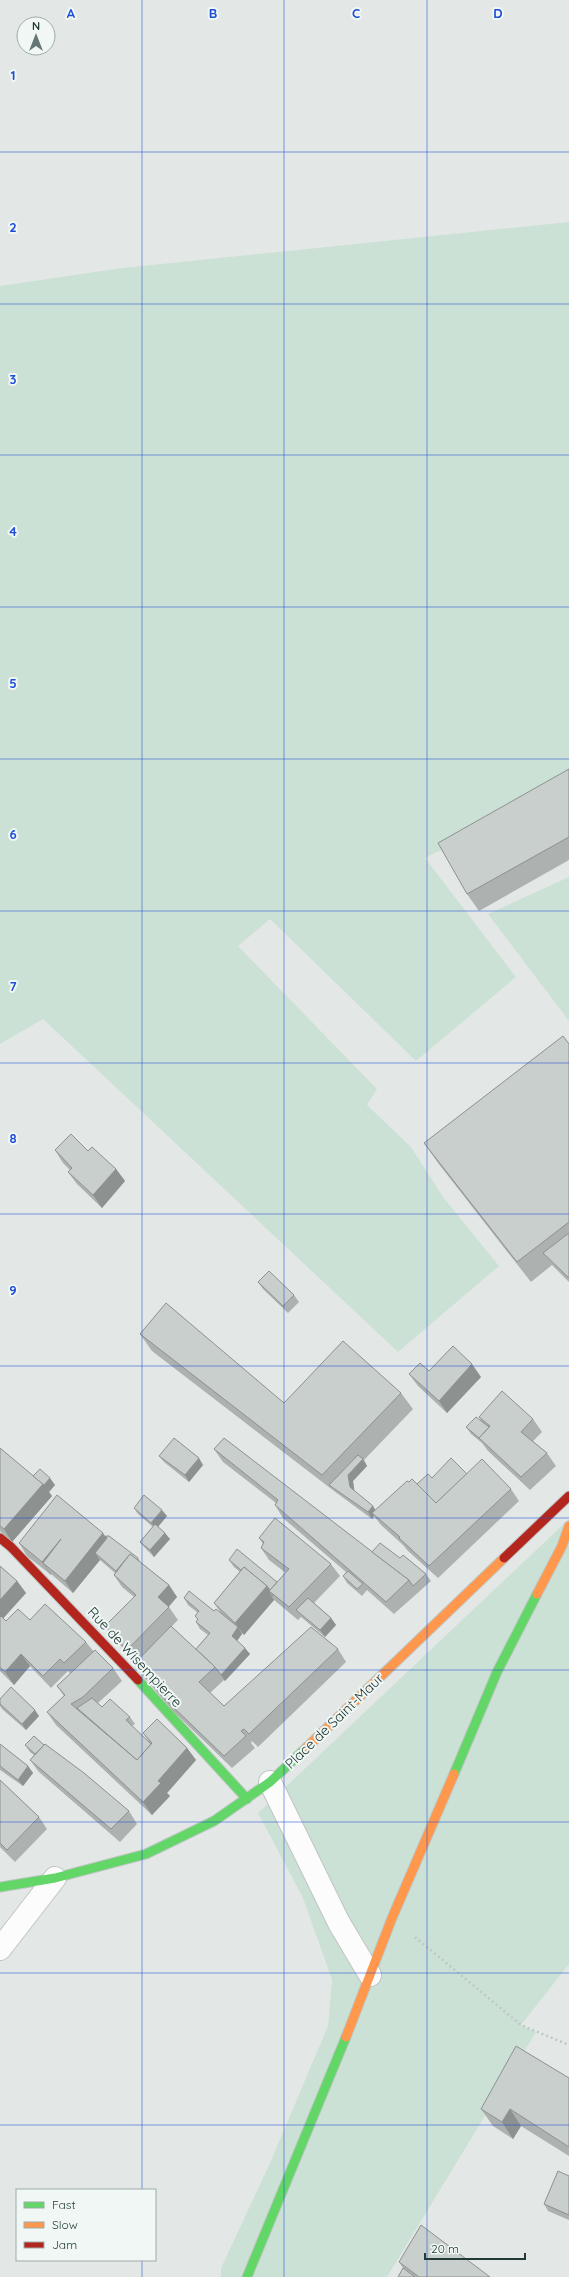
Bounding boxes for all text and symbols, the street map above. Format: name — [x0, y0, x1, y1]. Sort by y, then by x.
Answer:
text: A — [67, 5, 76, 21]
text: B — [209, 5, 217, 21]
text: C — [352, 5, 360, 21]
text: D — [493, 5, 503, 21]
north arrow — [16, 16, 56, 56]
text: N — [32, 19, 40, 33]
text: 1 — [10, 67, 16, 83]
text: 2 — [9, 219, 17, 235]
text: 3 — [10, 371, 17, 387]
text: 4 — [9, 523, 17, 539]
text: 5 — [9, 675, 17, 691]
text: 6 — [9, 826, 17, 842]
text: 7 — [9, 978, 17, 994]
text: 8 — [9, 1130, 17, 1146]
text: 9 — [9, 1282, 17, 1298]
street label: Rue de Wisempierre — [84, 1603, 186, 1711]
street label: Place de Saint-Maur — [281, 1669, 388, 1773]
legend — [16, 2189, 156, 2261]
text: Fast — [52, 2197, 76, 2212]
text: Slow — [52, 2217, 78, 2232]
scale bar — [425, 2235, 525, 2261]
text: Jam — [52, 2237, 77, 2252]
text: 20 m — [431, 2241, 459, 2256]

